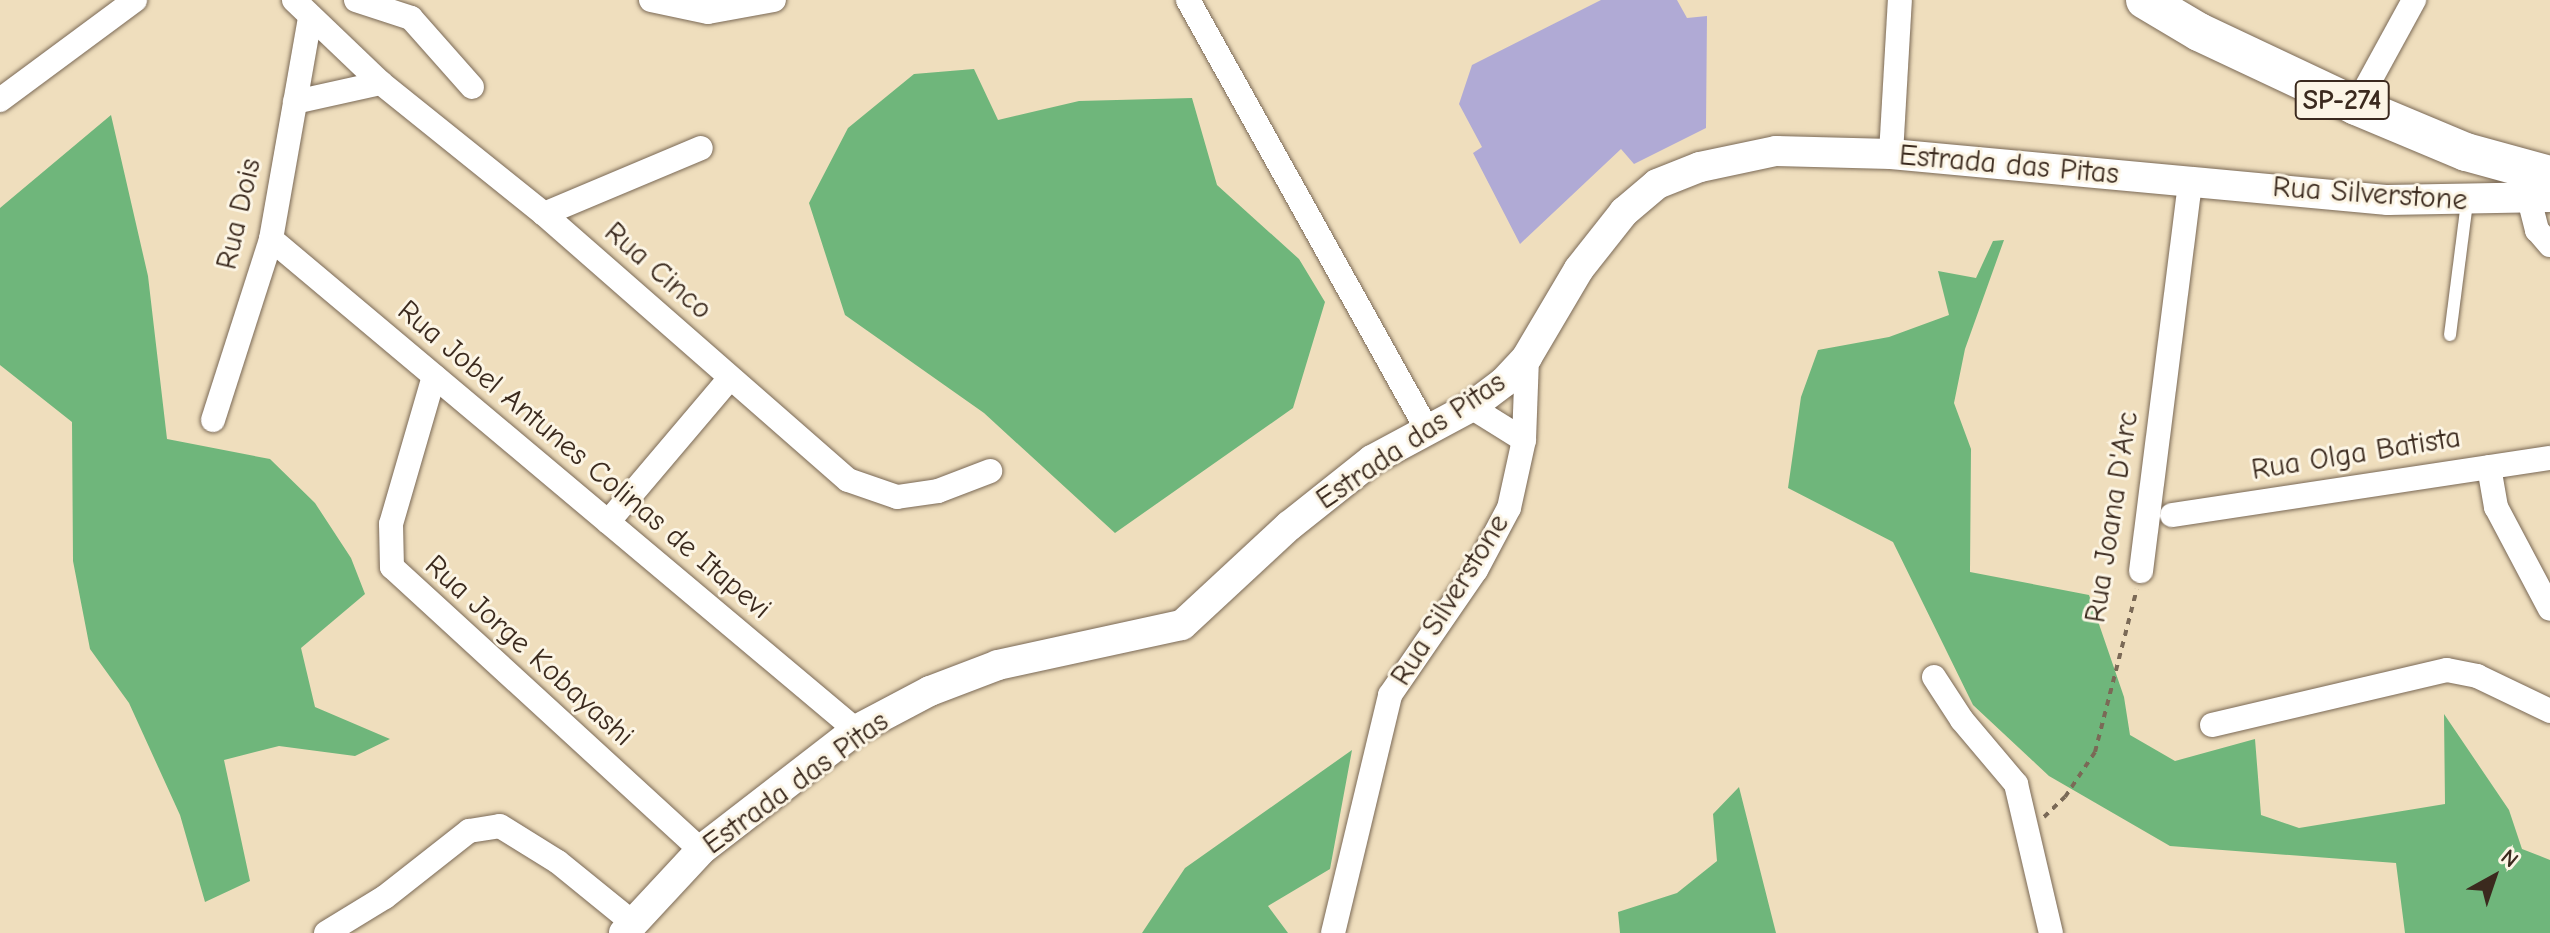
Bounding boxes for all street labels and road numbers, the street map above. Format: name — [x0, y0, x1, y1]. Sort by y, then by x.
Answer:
road number: SP-274 — [2294, 76, 2390, 124]
street label: Estrada das Pitas — [1898, 137, 2120, 193]
street label: Rua Dois — [209, 155, 269, 273]
street label: Rua Silverstone — [2271, 169, 2469, 219]
street label: Rua Cinco — [597, 214, 719, 328]
street label: Rua Jobel Antunes Colinas de Itapevi — [390, 293, 778, 627]
street label: Estrada das Pitas — [1310, 364, 1512, 518]
street label: Rua Joana D'Arc — [2078, 409, 2146, 625]
street label: Rua Olga Batista — [2249, 420, 2463, 488]
street label: Rua Silverstone — [1383, 508, 1517, 692]
street label: Rua Jorge Kobayashi — [417, 548, 641, 754]
street label: Estrada das Pitas — [696, 704, 896, 862]

